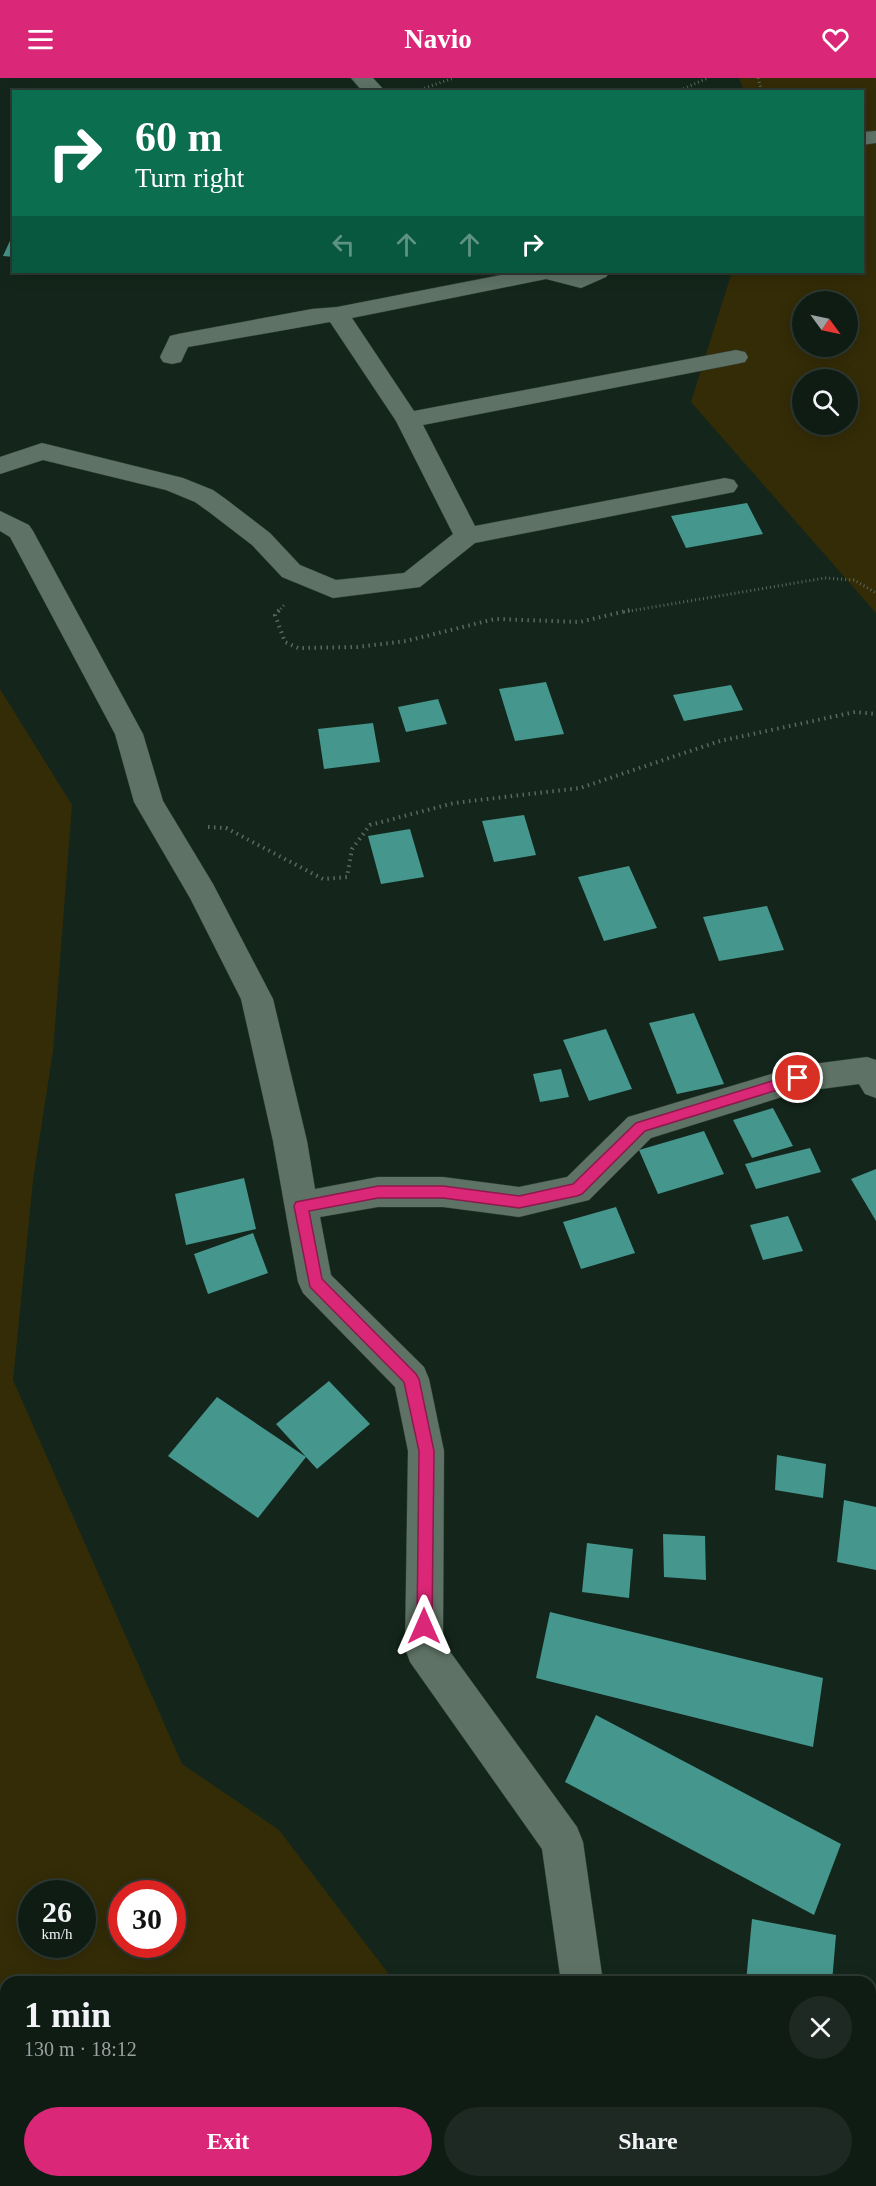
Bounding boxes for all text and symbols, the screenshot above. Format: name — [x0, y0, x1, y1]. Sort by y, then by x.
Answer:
icon: menu — [24, 23, 57, 56]
icon: heart — [819, 23, 852, 56]
text: Navio — [404, 24, 472, 54]
icon: right — [36, 114, 114, 192]
text: 60 m — [135, 114, 223, 160]
text: Turn right — [135, 163, 244, 193]
icon: left — [327, 228, 360, 261]
icon: ahead — [390, 228, 423, 261]
icon: ahead — [453, 228, 486, 261]
icon: right — [516, 228, 549, 261]
north arrow — [792, 291, 858, 357]
map controls — [792, 291, 858, 435]
button: search — [792, 369, 858, 435]
pin — [772, 1052, 823, 1103]
icon: arrive — [781, 1061, 814, 1094]
position arrow — [392, 1594, 456, 1658]
speed limit sign: 30 — [108, 1880, 186, 1958]
text: 26 — [42, 1895, 72, 1928]
text: km/h — [42, 1926, 72, 1942]
text: 1 min — [24, 1995, 111, 2035]
button: close — [789, 1996, 852, 2059]
text: 130 m · 18:12 — [24, 2038, 137, 2060]
button: Exit — [24, 2107, 432, 2176]
button: Share — [444, 2107, 852, 2176]

